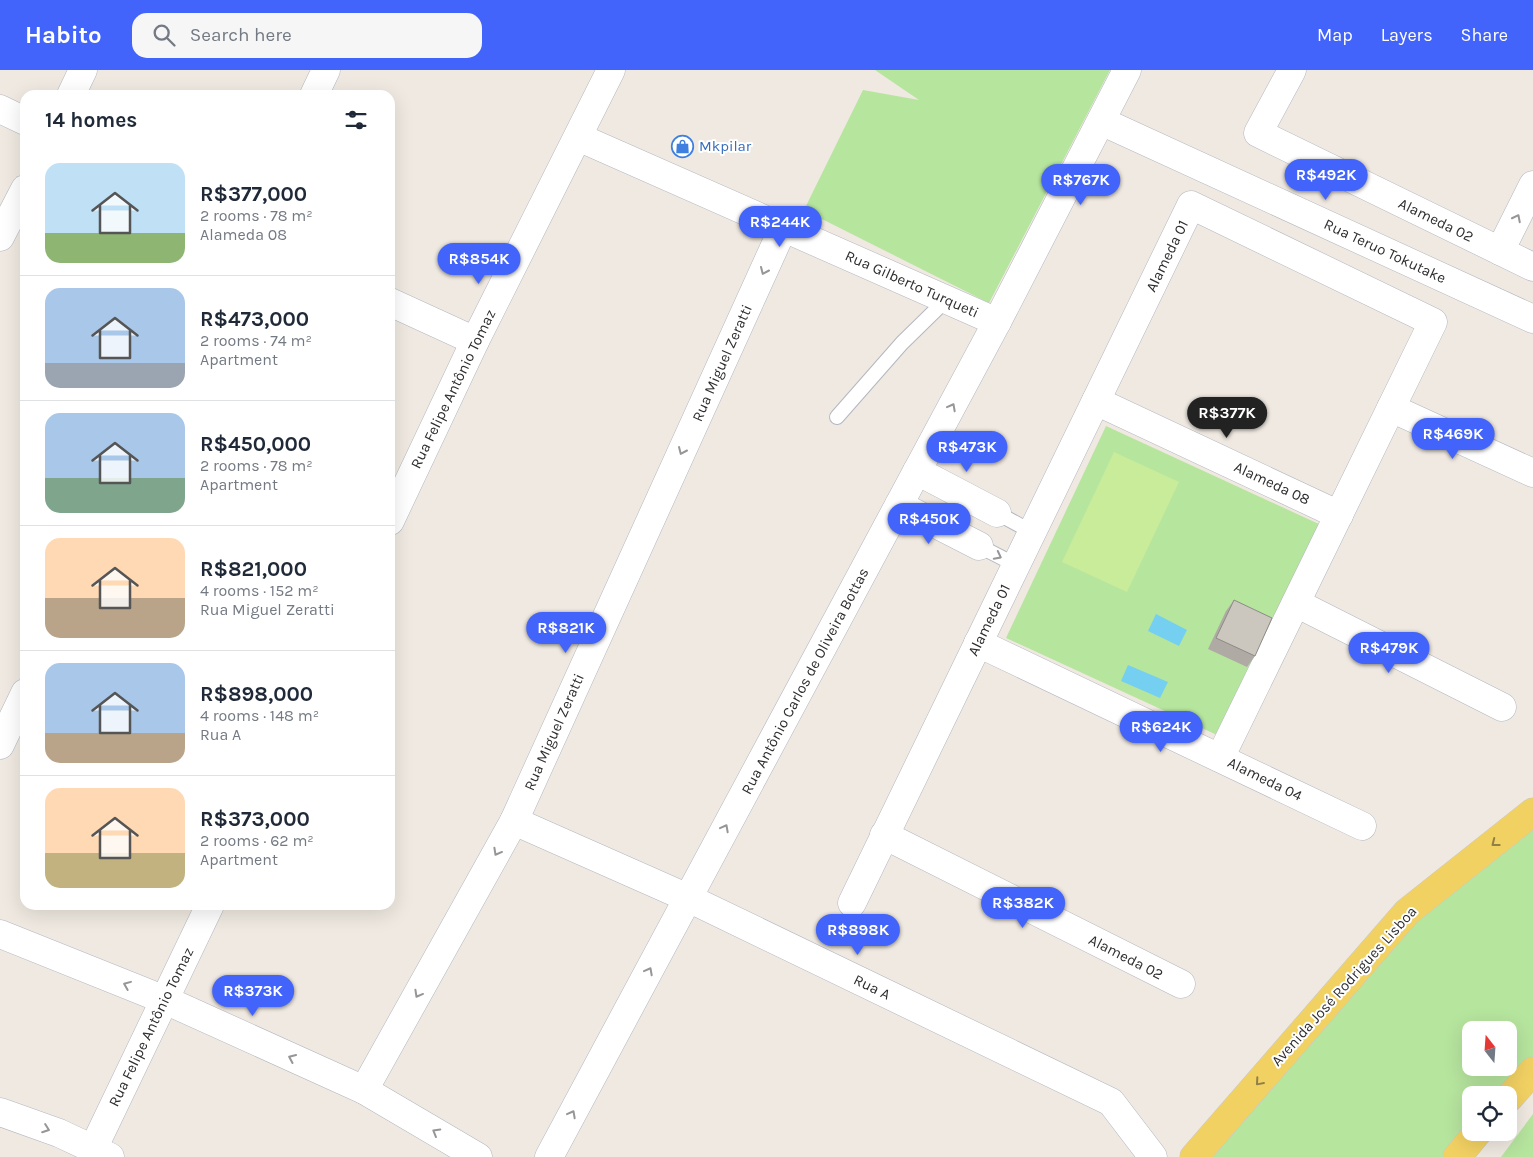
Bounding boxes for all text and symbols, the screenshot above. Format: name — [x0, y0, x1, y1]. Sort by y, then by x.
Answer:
search box — [132, 13, 482, 58]
text: Habito — [25, 21, 102, 49]
icon: search — [150, 21, 178, 49]
text: Search here — [190, 24, 292, 46]
text: Map — [1317, 24, 1353, 46]
text: Layers — [1381, 24, 1433, 46]
text: Share — [1461, 24, 1508, 46]
icon: filters — [342, 106, 370, 134]
text: 14 homes — [45, 108, 137, 132]
shop icon: Mkpilar — [671, 134, 695, 158]
place label: Mkpilar — [699, 137, 752, 155]
pin: R$492K — [1285, 158, 1367, 201]
pin: R$767K — [1040, 164, 1122, 206]
text: R$492K — [1296, 165, 1356, 184]
text: R$767K — [1052, 170, 1110, 189]
text: R$377,000 — [200, 182, 307, 206]
icon: home — [85, 183, 145, 243]
street label: Alameda 02 — [1396, 194, 1476, 246]
text: 2 rooms · 78 m² — [200, 206, 313, 225]
pin: R$244K — [739, 206, 821, 248]
text: R$244K — [750, 212, 810, 231]
one-way arrow — [1510, 214, 1521, 223]
street label: Rua Teruo Tokutake — [1321, 215, 1449, 287]
street label: Alameda 01 — [1142, 217, 1192, 295]
text: Alameda 08 — [200, 225, 287, 244]
pin: R$854K — [438, 242, 520, 285]
street label: Rua Gilberto Turqueti — [842, 246, 982, 322]
text: R$854K — [449, 249, 509, 268]
one-way arrow — [759, 266, 770, 275]
street label: Rua Miguel Zeratti — [688, 302, 756, 424]
text: R$473,000 — [200, 307, 309, 331]
street label: Rua Felipe Antônio Tomaz — [407, 307, 499, 471]
icon: home — [85, 308, 145, 368]
text: 2 rooms · 74 m² — [200, 331, 312, 350]
text: Apartment — [200, 350, 278, 369]
pin: R$377K — [1186, 396, 1268, 439]
one-way arrow — [945, 403, 955, 412]
text: R$377K — [1198, 403, 1256, 422]
pin: R$469K — [1412, 418, 1494, 460]
text: R$469K — [1423, 424, 1483, 443]
pin: R$473K — [926, 430, 1008, 473]
text: R$450,000 — [200, 432, 311, 456]
icon: home — [85, 433, 145, 493]
text: R$473K — [937, 437, 997, 456]
one-way arrow — [678, 446, 688, 455]
text: 2 rooms · 78 m² — [200, 456, 313, 475]
street label: Alameda 08 — [1231, 458, 1313, 508]
text: Apartment — [200, 475, 278, 494]
pin: R$450K — [888, 502, 970, 545]
text: R$450K — [899, 509, 959, 528]
one-way arrow — [992, 550, 1001, 560]
text: R$821,000 — [200, 557, 307, 581]
icon: home — [85, 558, 145, 618]
street label: Rua Antônio Carlos de Oliveira Bottas — [737, 565, 873, 797]
text: 4 rooms · 152 m² — [200, 581, 319, 600]
street label: Alameda 01 — [964, 581, 1014, 659]
text: Rua Miguel Zeratti — [200, 600, 335, 619]
pin: R$821K — [525, 612, 607, 654]
text: R$821K — [537, 618, 595, 637]
pin: R$479K — [1348, 632, 1430, 674]
text: R$479K — [1359, 638, 1419, 657]
street label: Rua Miguel Zeratti — [520, 671, 588, 793]
text: R$898,000 — [200, 682, 313, 706]
icon: home — [85, 683, 145, 743]
text: 4 rooms · 148 m² — [200, 706, 319, 725]
pin: R$624K — [1120, 710, 1202, 753]
text: R$624K — [1131, 717, 1191, 736]
text: Rua A — [200, 725, 241, 744]
street label: Alameda 04 — [1225, 753, 1306, 805]
text: R$373,000 — [200, 807, 310, 831]
icon: home — [85, 808, 145, 868]
one-way arrow — [719, 824, 729, 833]
text: 2 rooms · 62 m² — [200, 831, 314, 850]
one-way arrow — [1492, 837, 1501, 845]
one-way arrow — [493, 847, 503, 856]
text: Apartment — [200, 850, 278, 869]
pin: R$382K — [982, 886, 1064, 929]
text: R$382K — [992, 893, 1054, 912]
street label: Avenida José Rodrigues Lisboa — [1267, 902, 1421, 1070]
pin: R$898K — [817, 914, 899, 956]
text: R$898K — [827, 920, 889, 939]
street label: Alameda 02 — [1086, 931, 1166, 983]
street label: Rua Felipe Antônio Tomaz — [105, 945, 197, 1109]
one-way arrow — [642, 967, 652, 976]
street label: Rua A — [851, 970, 894, 1004]
pin: R$373K — [212, 974, 294, 1017]
one-way arrow — [123, 981, 132, 991]
text: R$373K — [223, 981, 283, 1000]
one-way arrow — [414, 989, 424, 998]
north arrow — [1462, 1021, 1518, 1076]
map controls — [1462, 1021, 1517, 1141]
one-way arrow — [288, 1053, 297, 1064]
one-way arrow — [1256, 1077, 1265, 1086]
button: locate — [1462, 1086, 1517, 1141]
one-way arrow — [566, 1110, 576, 1119]
one-way arrow — [41, 1123, 50, 1133]
one-way arrow — [432, 1129, 441, 1139]

